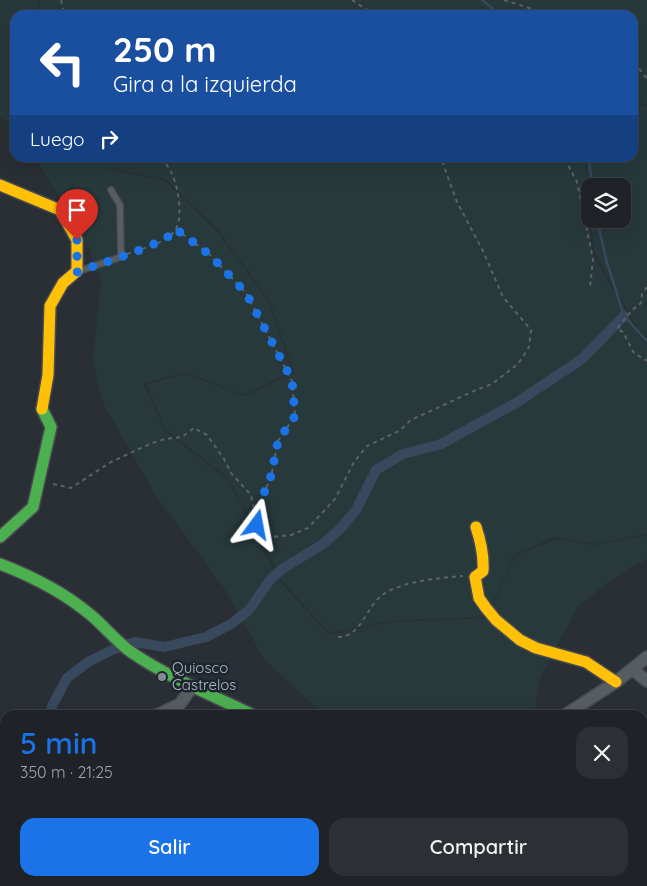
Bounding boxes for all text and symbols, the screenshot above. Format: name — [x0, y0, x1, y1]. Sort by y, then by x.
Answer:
text: 250 m — [113, 27, 217, 71]
icon: left — [30, 30, 95, 95]
text: Gira a la izquierda — [113, 70, 297, 98]
icon: right — [95, 125, 123, 153]
text: Luego — [30, 127, 85, 151]
map controls — [581, 178, 631, 228]
button: layers — [581, 178, 631, 228]
pin — [56, 189, 98, 240]
icon: arrive — [63, 196, 91, 224]
position arrow — [230, 498, 282, 550]
place label: Quiosco Castrelos — [172, 658, 236, 694]
marker: Quiosco Castrelos — [156, 671, 168, 683]
text: 5 min — [20, 724, 97, 762]
button: close — [576, 727, 628, 779]
text: 350 m · 21:25 — [20, 762, 113, 782]
button: Salir — [20, 818, 319, 876]
button: Compartir — [329, 818, 628, 876]

